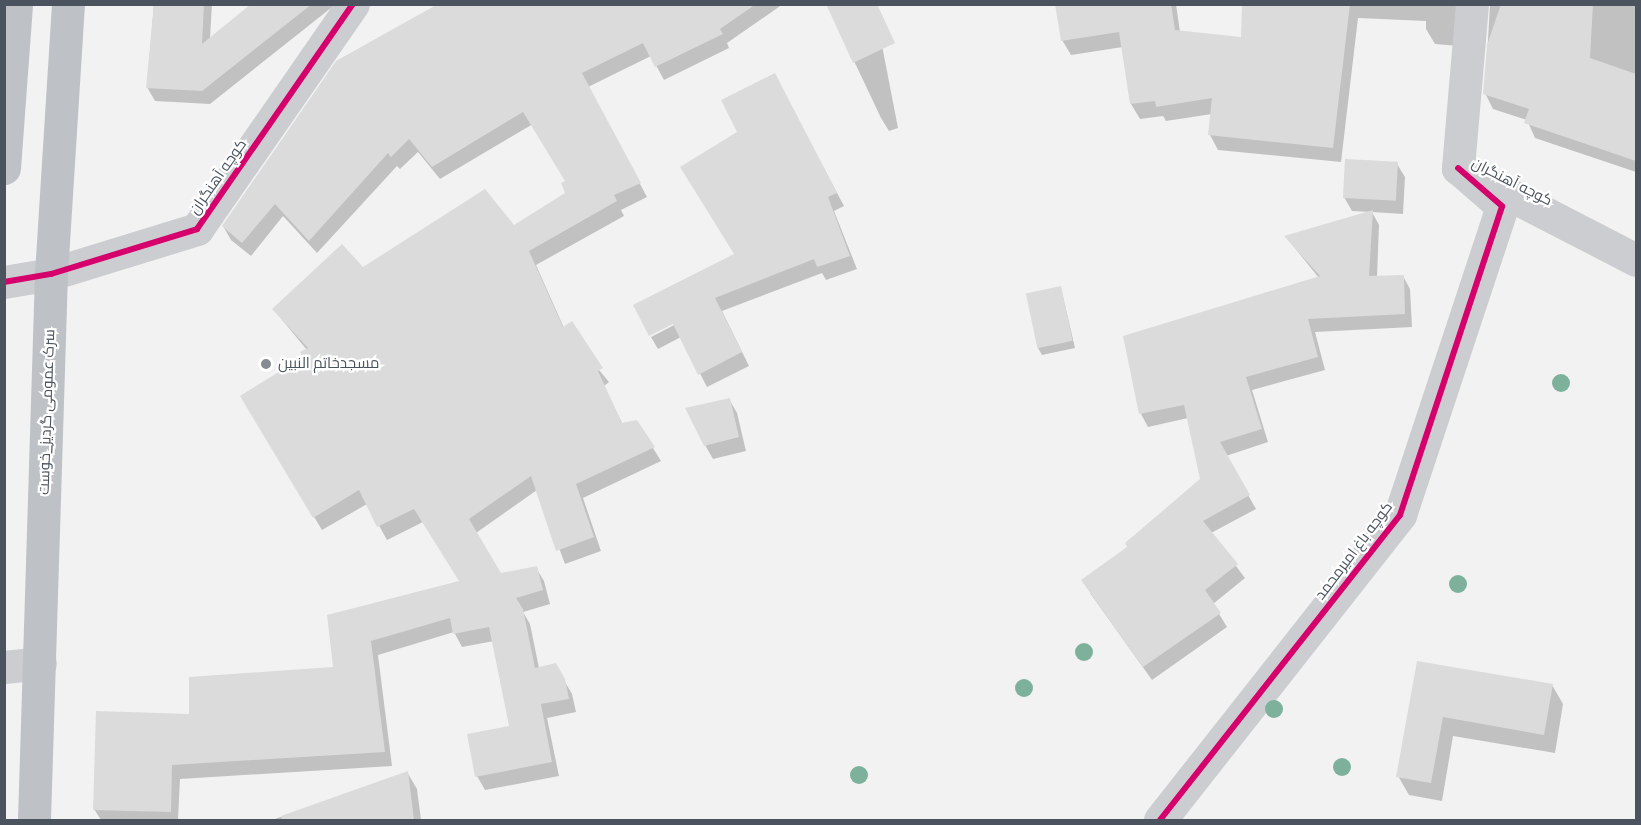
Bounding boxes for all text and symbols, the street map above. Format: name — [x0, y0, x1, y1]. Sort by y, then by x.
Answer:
street label: کوچه آهنگران — [185, 136, 251, 218]
street label: کوچه آهنگران — [1469, 154, 1555, 210]
street label: سرک عمومی گردیز_خوست — [35, 329, 59, 495]
place label: مسجدخاتم النبین — [278, 355, 379, 373]
marker: مسجدخاتم النبین — [259, 357, 273, 371]
street label: کوچه باغ امیرمحمد — [1311, 499, 1397, 603]

